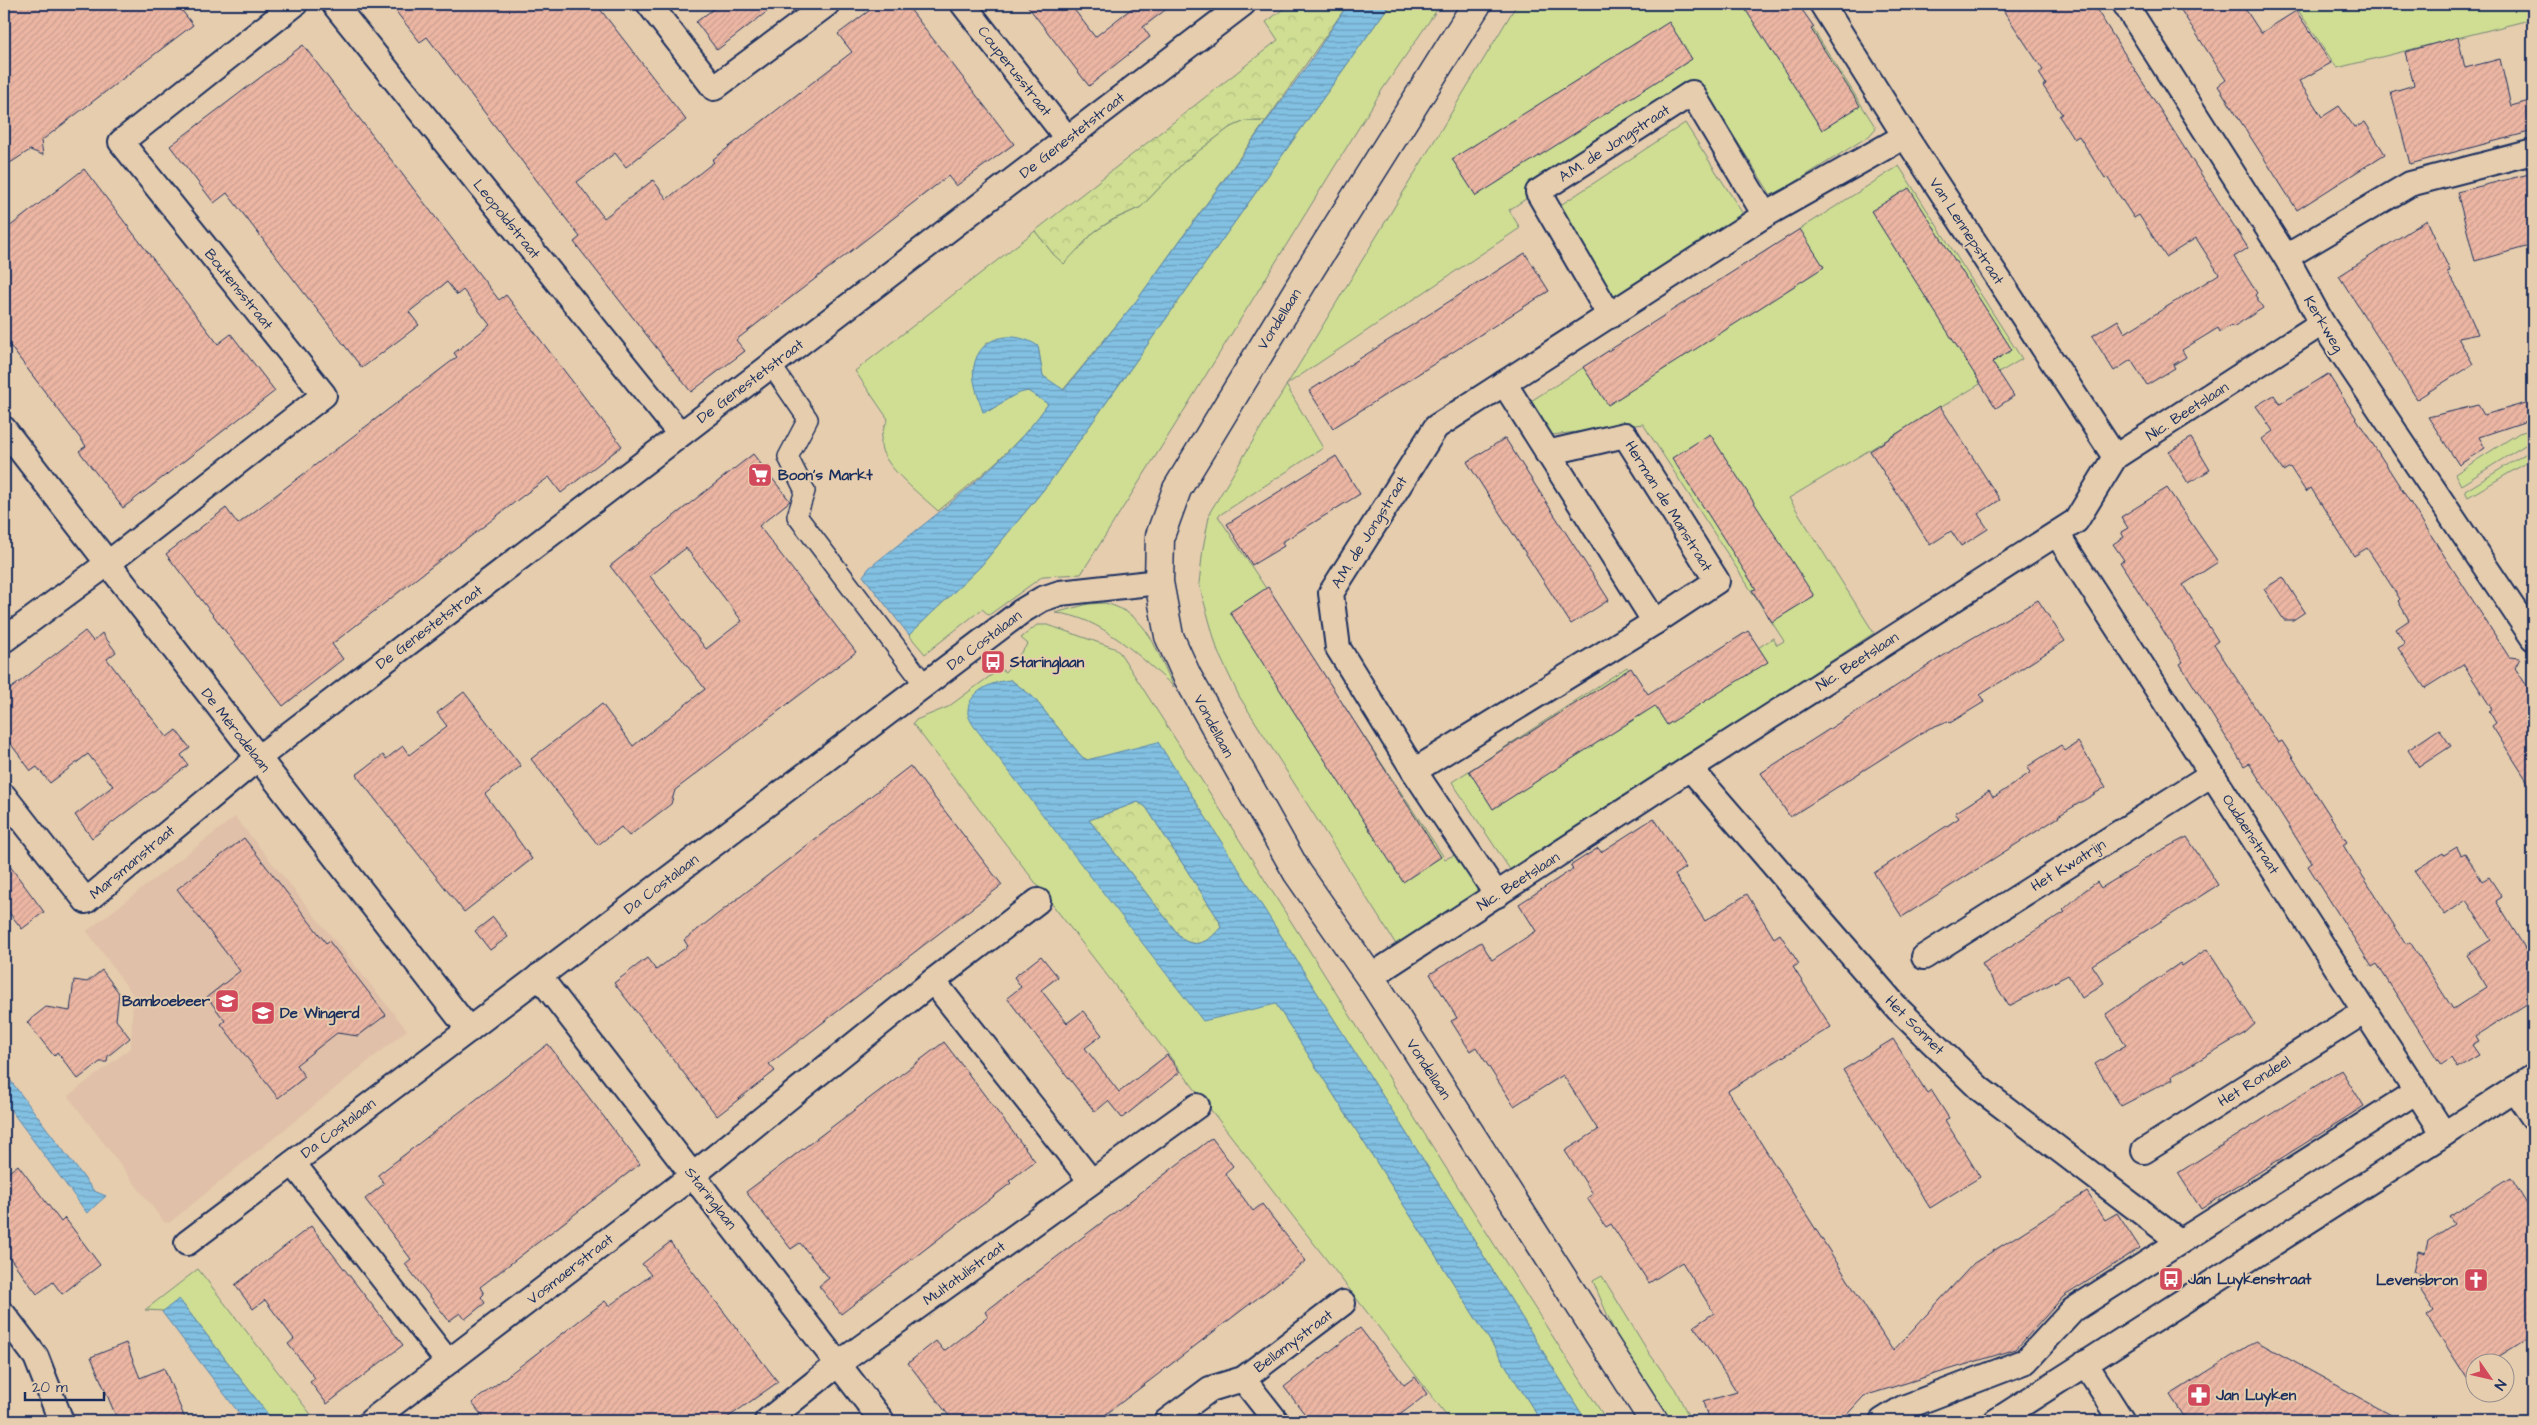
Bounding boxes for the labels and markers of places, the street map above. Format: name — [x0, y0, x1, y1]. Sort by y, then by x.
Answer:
supermarket icon: Boon's Markt — [747, 462, 773, 488]
place label: Boon's Markt — [778, 465, 874, 486]
bus stop icon: Staringlaan — [980, 649, 1006, 675]
place label: Staringlaan — [1009, 652, 1085, 675]
school or university icon: Bamboebeer — [214, 988, 240, 1014]
place label: Bamboebeer — [122, 991, 211, 1012]
school or university icon: De Wingerd — [250, 1000, 276, 1026]
place label: De Wingerd — [280, 1003, 360, 1026]
bus stop icon: Jan Luykenstraat — [2158, 1266, 2184, 1292]
church icon: Levensbron — [2463, 1267, 2489, 1293]
place label: Jan Luykenstraat — [2187, 1269, 2312, 1291]
place label: Levensbron — [2376, 1270, 2458, 1291]
pharmacy icon: Jan Luyken — [2186, 1382, 2212, 1408]
place label: Jan Luyken — [2215, 1385, 2297, 1407]

